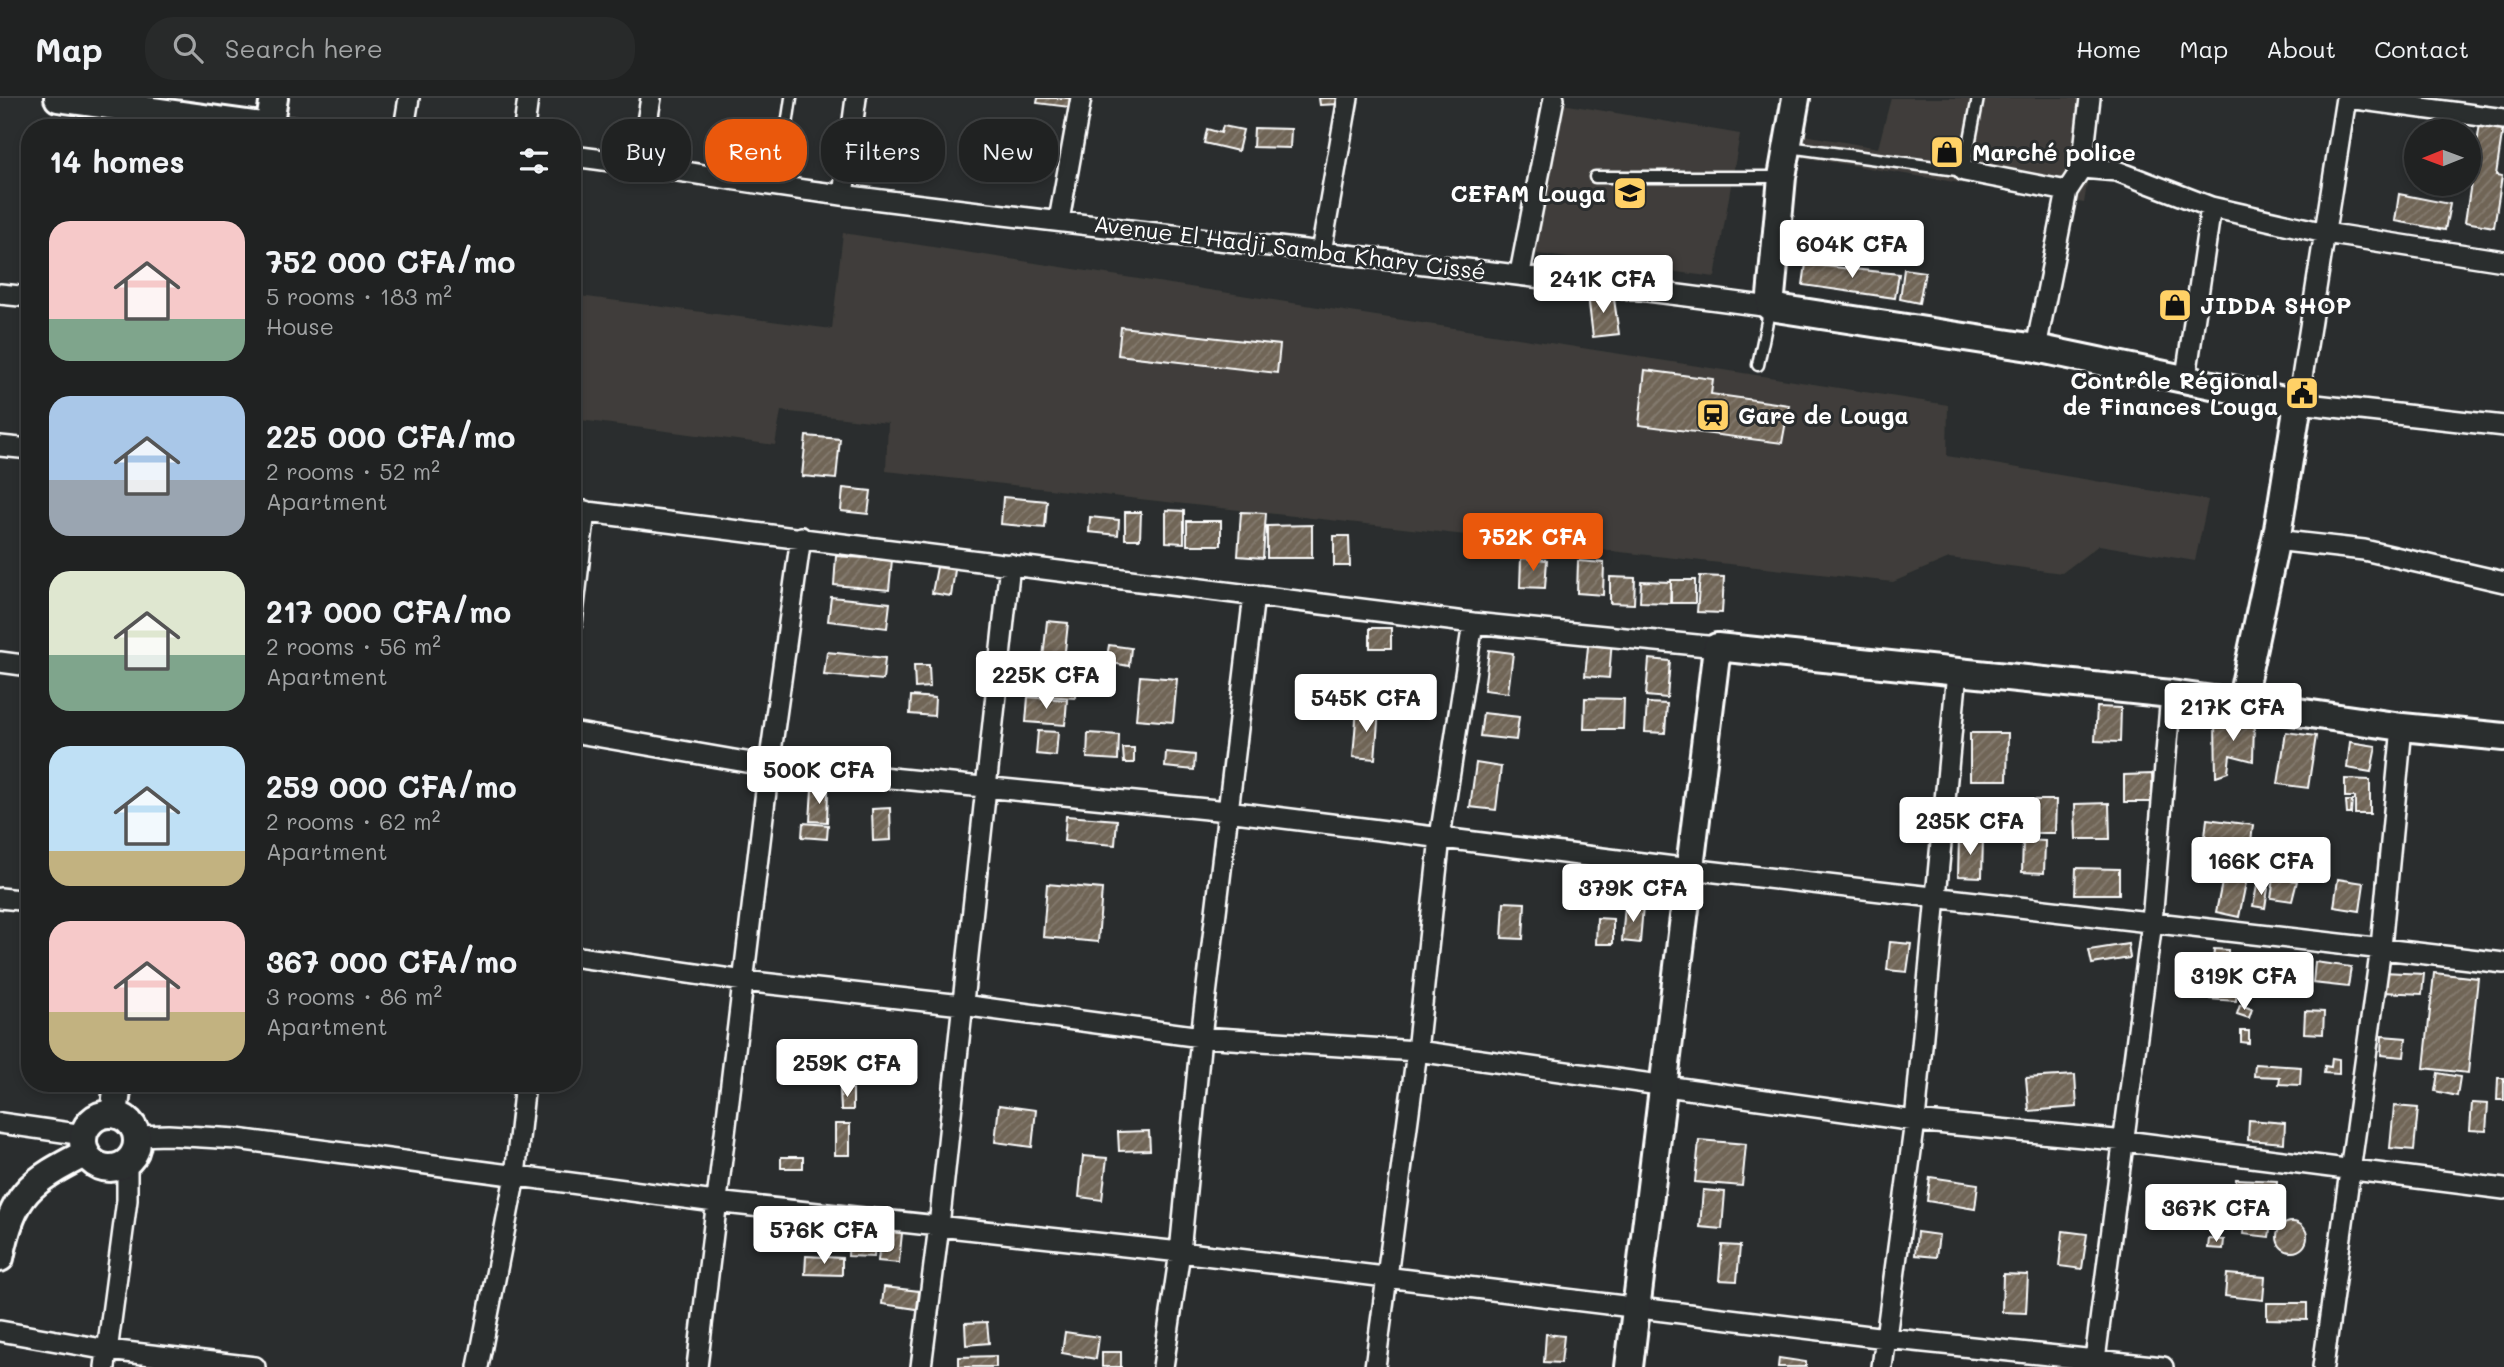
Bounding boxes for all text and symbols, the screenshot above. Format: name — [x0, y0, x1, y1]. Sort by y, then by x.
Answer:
search box — [145, 17, 635, 80]
text: Map — [35, 27, 103, 70]
icon: search — [169, 29, 207, 67]
text: Search here — [225, 31, 383, 65]
text: Home — [2076, 33, 2141, 64]
text: Map — [2179, 33, 2228, 64]
text: About — [2266, 33, 2336, 64]
text: Contact — [2374, 33, 2469, 64]
chip: Buy — [602, 119, 691, 182]
chip: Rent — [705, 119, 807, 182]
chip: Filters — [821, 119, 945, 182]
chip: New — [959, 119, 1058, 182]
north arrow — [2404, 119, 2482, 196]
map controls — [2404, 119, 2481, 196]
shop icon: Marché police — [1928, 133, 1966, 171]
place label: Marché police — [1972, 137, 2136, 167]
text: 14 homes — [49, 141, 185, 181]
icon: filters — [515, 142, 553, 180]
school or university icon: CEFAM Louga — [1611, 174, 1649, 212]
place label: CEFAM Louga — [1451, 178, 1606, 208]
street label: Avenue El Hadji Samba Khary Cissé — [1092, 208, 1488, 286]
pin: 604K CFA — [1780, 220, 1924, 280]
text: 604K CFA — [1796, 228, 1908, 258]
text: 752 000 CFA/mo — [266, 241, 515, 281]
icon: home — [105, 249, 189, 333]
pin: 241K CFA — [1531, 256, 1675, 315]
text: 241K CFA — [1550, 263, 1656, 293]
text: 5 rooms · 183 m² — [266, 281, 452, 311]
shop icon: JIDDA SHOP — [2156, 286, 2194, 324]
place label: JIDDA SHOP — [2200, 290, 2351, 320]
text: House — [266, 311, 334, 341]
place label: Contrôle Régional de Finances Louga — [2063, 365, 2278, 421]
public building icon: Contrôle Régional de Finances Louga — [2283, 374, 2321, 412]
station icon: Gare de Louga — [1694, 396, 1732, 434]
place label: Gare de Louga — [1738, 400, 1909, 430]
text: 225 000 CFA/mo — [266, 416, 515, 456]
icon: home — [105, 424, 189, 508]
text: 2 rooms · 52 m² — [266, 456, 440, 486]
text: Apartment — [266, 486, 388, 516]
pin: 752K CFA — [1461, 514, 1605, 573]
text: 752K CFA — [1479, 521, 1587, 551]
text: 217 000 CFA/mo — [266, 591, 511, 631]
icon: home — [105, 599, 189, 683]
text: 2 rooms · 56 m² — [266, 631, 441, 661]
pin: 225K CFA — [974, 652, 1118, 711]
text: 225K CFA — [992, 659, 1100, 689]
text: Apartment — [266, 661, 388, 691]
pin: 545K CFA — [1294, 674, 1438, 734]
text: 545K CFA — [1311, 682, 1421, 712]
pin: 217K CFA — [2161, 684, 2305, 743]
text: 217K CFA — [2181, 691, 2285, 721]
pin: 500K CFA — [747, 746, 891, 806]
text: 500K CFA — [763, 754, 875, 784]
text: 259 000 CFA/mo — [266, 766, 517, 806]
icon: home — [105, 774, 189, 858]
pin: 235K CFA — [1898, 798, 2042, 857]
text: 235K CFA — [1915, 805, 2025, 835]
text: 2 rooms · 62 m² — [266, 806, 440, 836]
text: Apartment — [266, 836, 388, 866]
pin: 166K CFA — [2189, 838, 2333, 897]
text: 166K CFA — [2208, 845, 2314, 875]
pin: 379K CFA — [1561, 864, 1705, 924]
text: 379K CFA — [1578, 872, 1688, 902]
text: 367 000 CFA/mo — [266, 941, 517, 981]
icon: home — [105, 949, 189, 1033]
pin: 319K CFA — [2172, 953, 2316, 1012]
text: 319K CFA — [2191, 960, 2297, 990]
text: 3 rooms · 86 m² — [266, 981, 442, 1011]
text: Apartment — [266, 1011, 388, 1041]
pin: 259K CFA — [775, 1040, 919, 1099]
text: 259K CFA — [792, 1047, 902, 1077]
pin: 367K CFA — [2144, 1184, 2288, 1244]
text: 367K CFA — [2161, 1192, 2271, 1222]
pin: 576K CFA — [752, 1206, 896, 1266]
text: 576K CFA — [769, 1214, 879, 1244]

